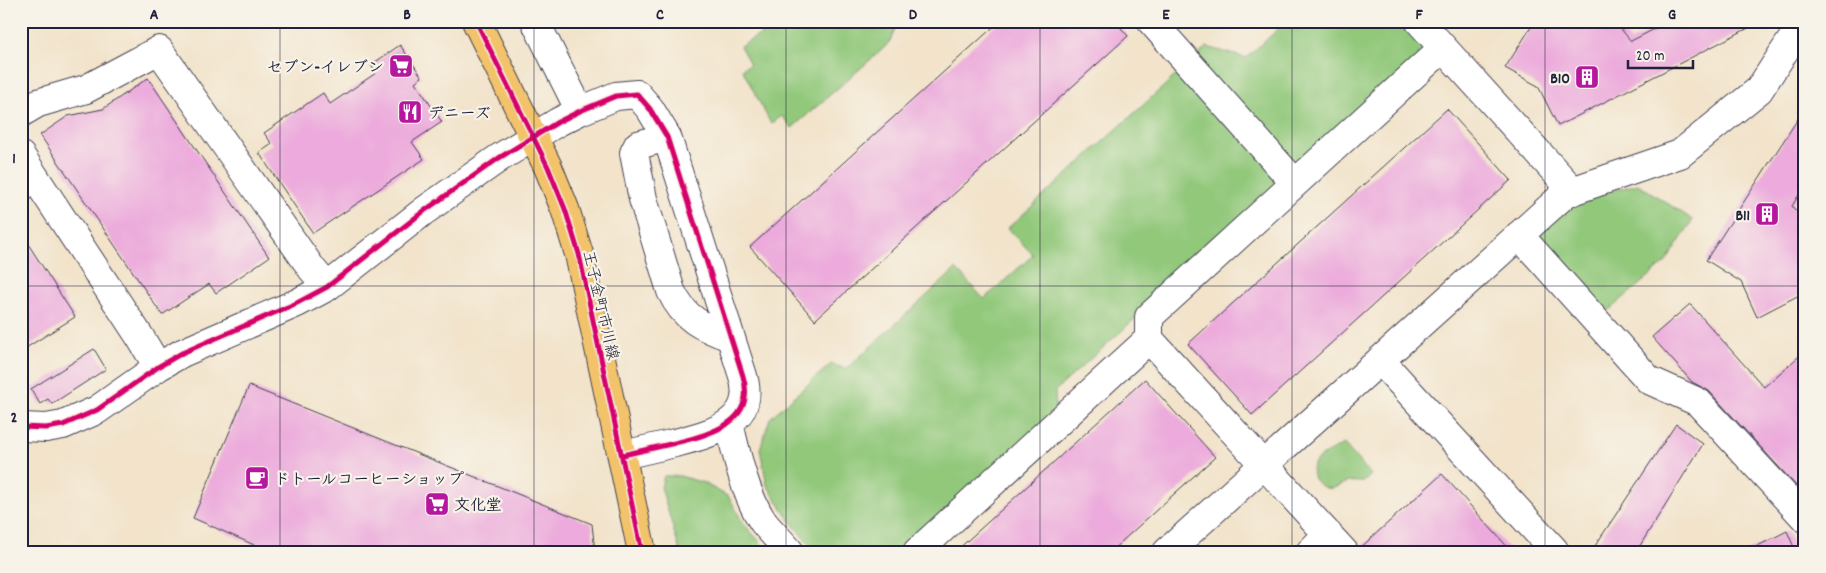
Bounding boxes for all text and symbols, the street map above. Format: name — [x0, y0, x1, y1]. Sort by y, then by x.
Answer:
text: A — [150, 4, 159, 27]
text: B — [403, 4, 411, 27]
text: C — [656, 4, 664, 27]
text: D — [909, 4, 918, 27]
text: E — [1162, 4, 1170, 27]
text: F — [1415, 4, 1423, 27]
text: G — [1668, 4, 1676, 27]
scale bar — [1628, 38, 1694, 70]
text: 20 m — [1636, 46, 1664, 68]
supermarket icon: セブン-イレブン — [388, 53, 414, 79]
place label: セブン-イレブン — [267, 57, 384, 80]
building icon: B10 — [1574, 64, 1600, 90]
place label: B10 — [1550, 68, 1570, 91]
restaurant icon: デニーズ — [397, 99, 423, 125]
place label: デニーズ — [428, 103, 490, 126]
text: 1 — [12, 148, 16, 171]
building icon: B11 — [1754, 201, 1780, 227]
place label: B11 — [1735, 205, 1750, 228]
street label: 王子金町市川線 — [576, 248, 623, 363]
text: 2 — [11, 407, 18, 430]
cafe icon: ドトールコーヒーショップ — [244, 465, 270, 491]
place label: ドトールコーヒーショップ — [274, 469, 464, 492]
supermarket icon: 文化堂 — [424, 491, 450, 517]
place label: 文化堂 — [454, 495, 502, 518]

